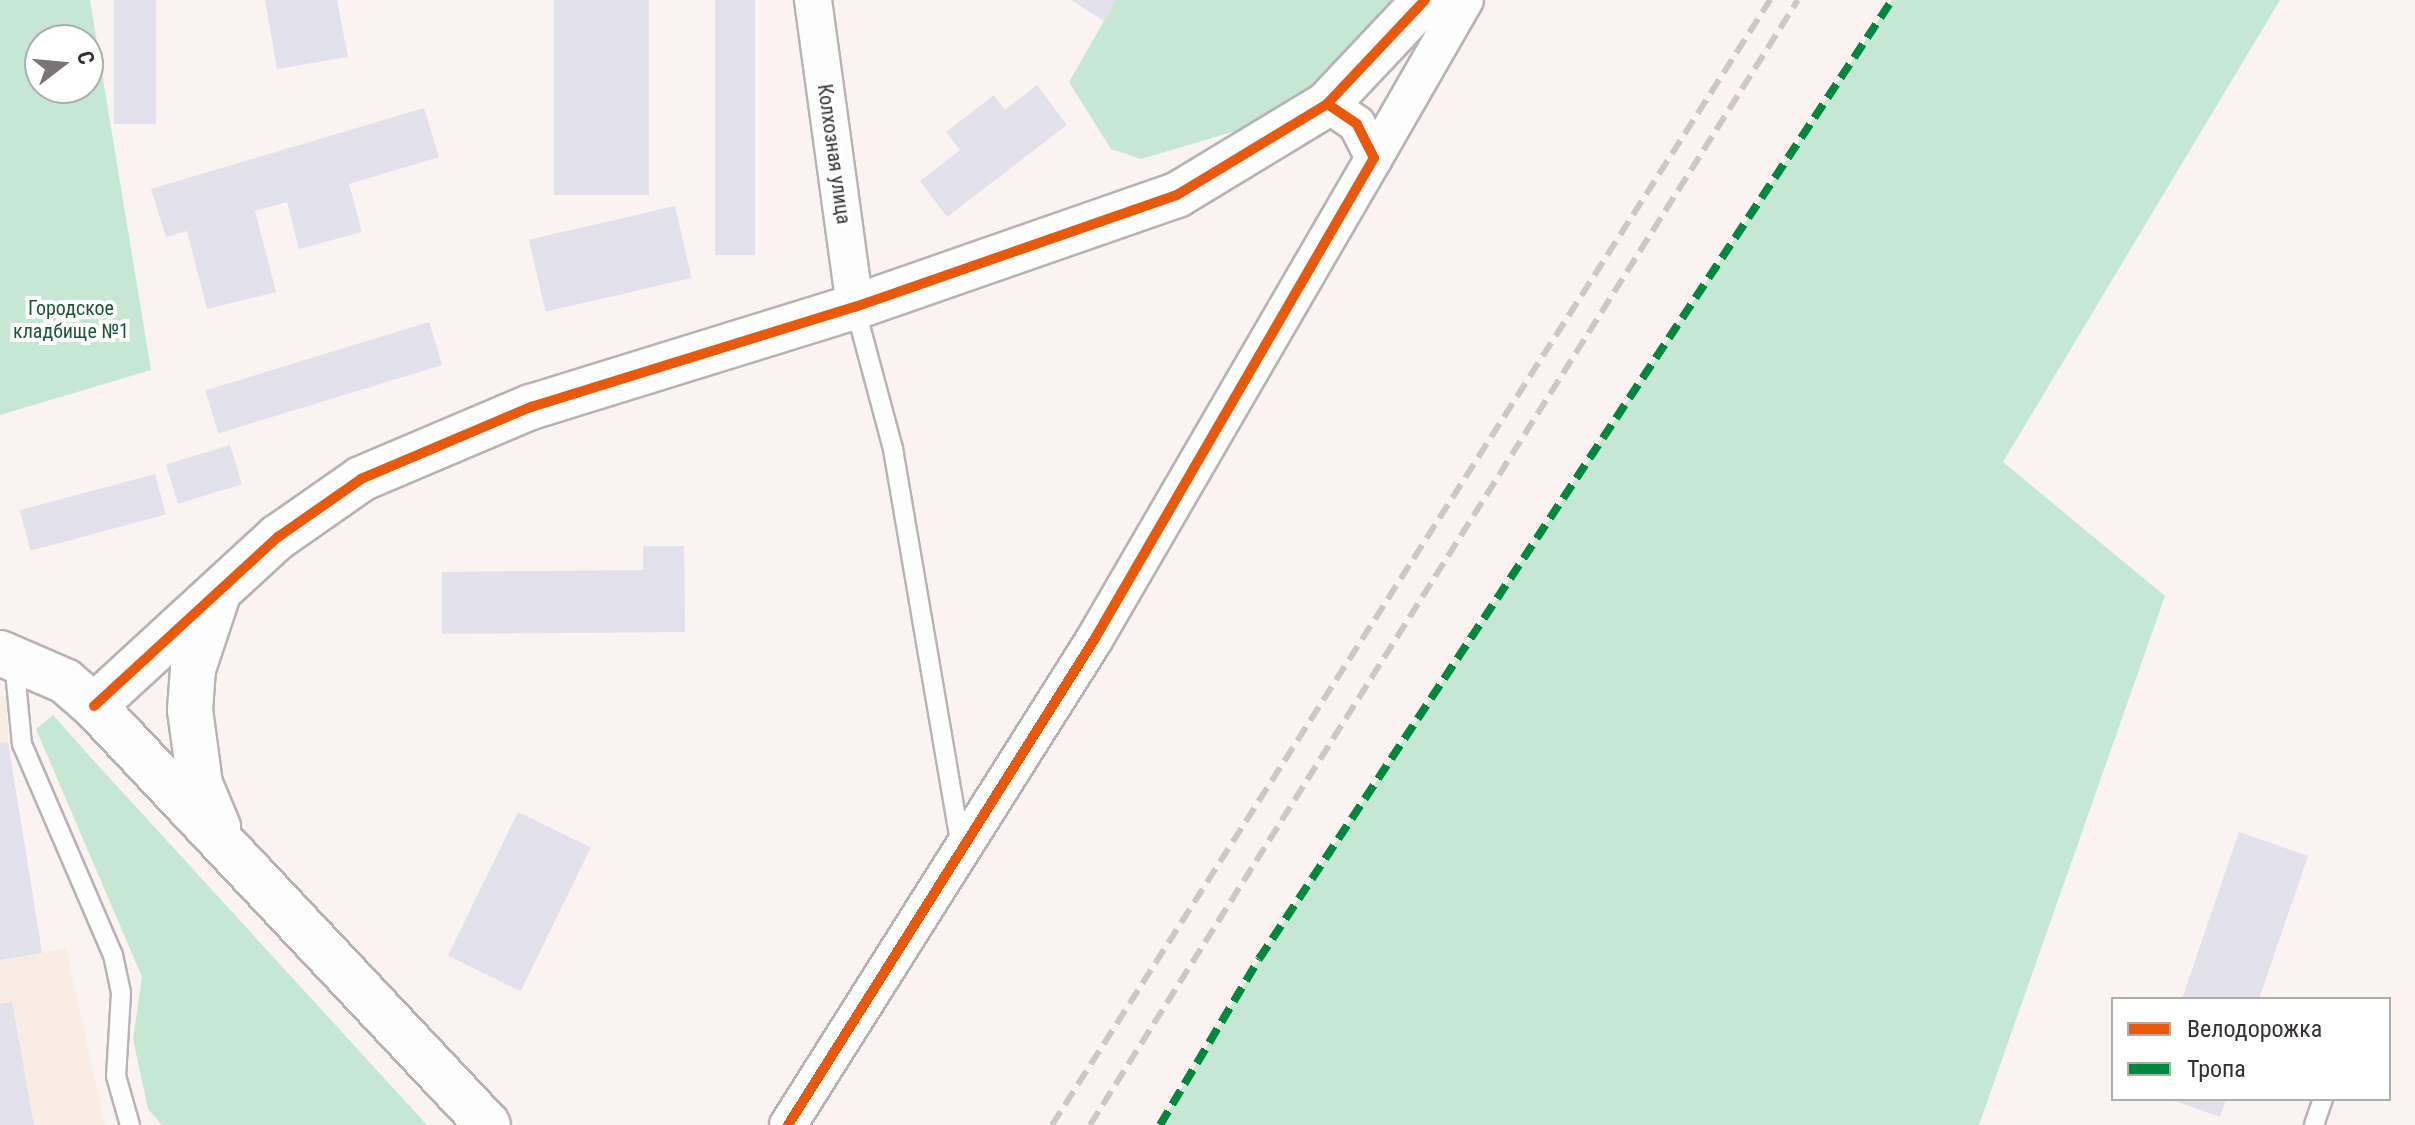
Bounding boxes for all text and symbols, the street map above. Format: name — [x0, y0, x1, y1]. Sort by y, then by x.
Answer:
north arrow — [24, 24, 104, 104]
text: С — [72, 48, 99, 67]
street label: Колхозная улица — [812, 83, 856, 225]
park label: Городское кладбище №1 — [13, 296, 129, 343]
legend — [2111, 997, 2391, 1101]
text: Велодорожка — [2187, 1015, 2322, 1043]
text: Тропа — [2187, 1055, 2246, 1083]

